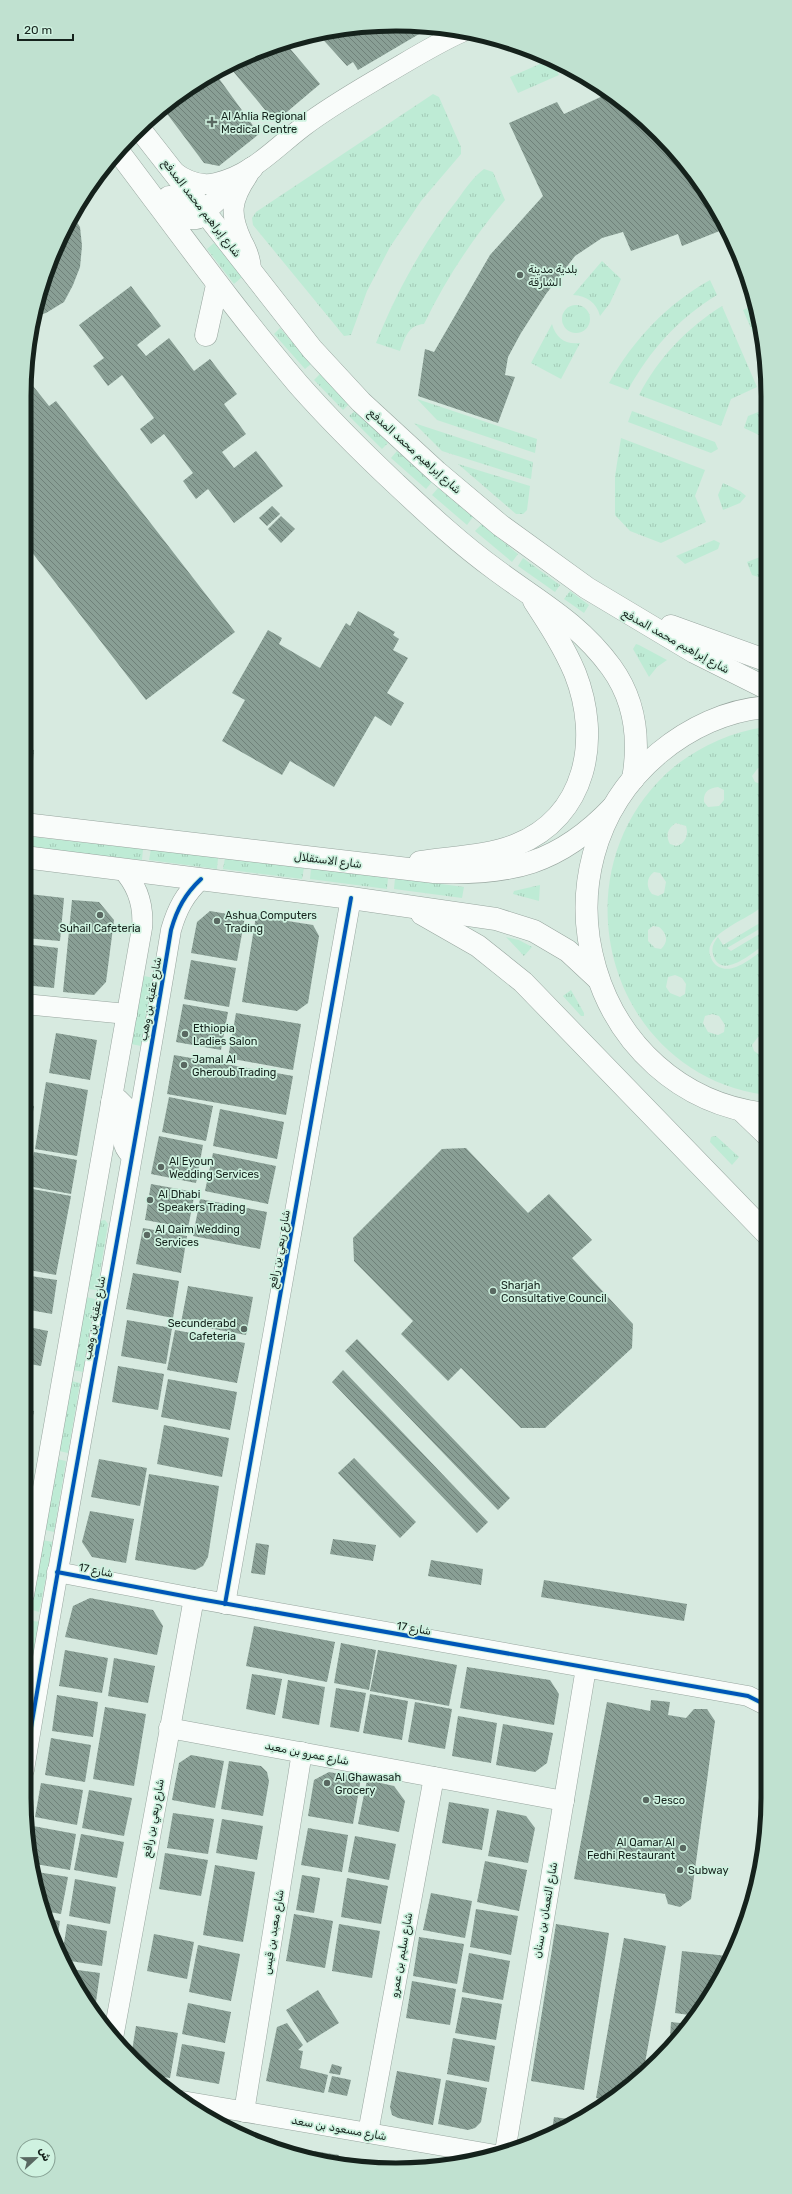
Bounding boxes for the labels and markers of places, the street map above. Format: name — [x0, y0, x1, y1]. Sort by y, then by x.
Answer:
place label: Al Ahlia Regional Medical Centre — [221, 110, 306, 136]
marker: Al Ahlia Regional Medical Centre — [206, 116, 218, 128]
place label: بلدية مدينة الشارقة — [528, 263, 577, 289]
marker: بلدية مدينة الشارقة — [515, 270, 525, 280]
place label: Ashua Computers Trading — [225, 909, 317, 935]
marker: Suhail Cafeteria — [95, 910, 105, 920]
marker: Ashua Computers Trading — [212, 916, 222, 926]
place label: Suhail Cafeteria — [59, 922, 141, 935]
place label: Ethiopia Ladies Salon — [193, 1022, 258, 1048]
marker: Ethiopia Ladies Salon — [180, 1029, 190, 1039]
place label: Jamal Al Gheroub Trading — [192, 1053, 276, 1079]
marker: Jamal Al Gheroub Trading — [179, 1060, 189, 1070]
place label: Al Eyoun Wedding Services — [169, 1155, 260, 1181]
marker: Al Eyoun Wedding Services — [156, 1162, 166, 1172]
place label: Al Dhabi Speakers Trading — [158, 1188, 245, 1214]
marker: Al Dhabi Speakers Trading — [145, 1195, 155, 1205]
place label: Al Qaim Wedding Services — [155, 1223, 240, 1249]
marker: Al Qaim Wedding Services — [142, 1230, 152, 1240]
place label: Sharjah Consultative Council — [501, 1279, 607, 1305]
marker: Sharjah Consultative Council — [488, 1286, 498, 1296]
place label: Secunderabd Cafeteria — [168, 1317, 236, 1343]
marker: Secunderabd Cafeteria — [239, 1324, 249, 1334]
place label: Al Ghawasah Grocery — [335, 1771, 401, 1797]
marker: Al Ghawasah Grocery — [322, 1778, 332, 1788]
place label: Jesco — [654, 1794, 685, 1807]
marker: Jesco — [641, 1795, 651, 1805]
place label: Al Qamar Al Fedhi Restaurant — [587, 1836, 676, 1862]
marker: Al Qamar Al Fedhi Restaurant — [678, 1843, 688, 1853]
place label: Subway — [688, 1864, 729, 1877]
marker: Subway — [675, 1865, 685, 1875]

